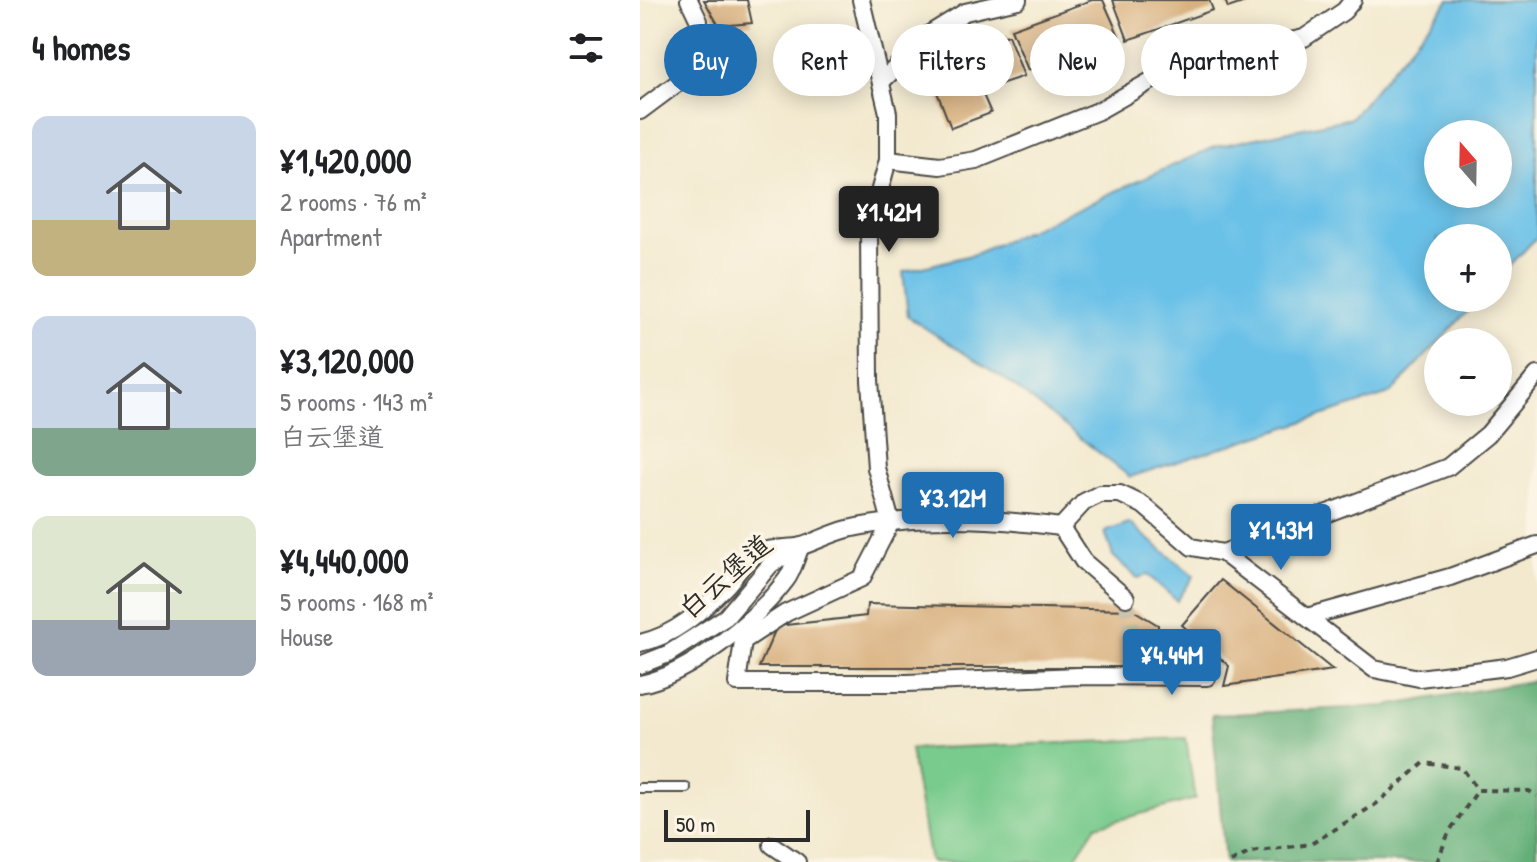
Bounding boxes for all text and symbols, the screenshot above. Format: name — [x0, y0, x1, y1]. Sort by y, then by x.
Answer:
chip: Buy — [664, 24, 757, 96]
chip: Rent — [773, 24, 875, 96]
chip: Filters — [891, 24, 1014, 96]
chip: New — [1030, 24, 1125, 96]
chip: Apartment — [1141, 24, 1307, 96]
text: 4 homes — [32, 25, 130, 71]
icon: filters — [564, 26, 608, 70]
north arrow — [1424, 120, 1512, 208]
map controls — [1424, 120, 1512, 416]
text: ¥1,420,000 — [280, 138, 411, 184]
icon: home — [96, 148, 192, 244]
text: 2 rooms · 76 m² — [280, 184, 427, 219]
pin: ¥1.42M — [824, 186, 954, 254]
text: ¥1.42M — [857, 194, 921, 229]
text: Apartment — [280, 219, 382, 254]
button: + — [1424, 224, 1512, 312]
button: − — [1424, 328, 1512, 416]
text: ¥3,120,000 — [280, 338, 414, 384]
icon: home — [96, 348, 192, 444]
text: 5 rooms · 143 m² — [280, 384, 433, 419]
text: 白云堡道 — [280, 419, 384, 454]
pin: ¥3.12M — [888, 472, 1018, 540]
text: ¥3.12M — [920, 480, 986, 515]
pin: ¥1.43M — [1216, 504, 1346, 572]
text: ¥1.43M — [1249, 512, 1313, 547]
street label: 白云堡道 — [670, 525, 780, 627]
text: ¥4,440,000 — [280, 538, 409, 584]
icon: home — [96, 548, 192, 644]
text: 5 rooms · 168 m² — [280, 584, 434, 619]
text: House — [280, 619, 333, 654]
pin: ¥4.44M — [1107, 629, 1237, 697]
text: ¥4.44M — [1141, 637, 1203, 672]
scale bar — [664, 806, 810, 842]
text: 50 m — [676, 809, 715, 839]

